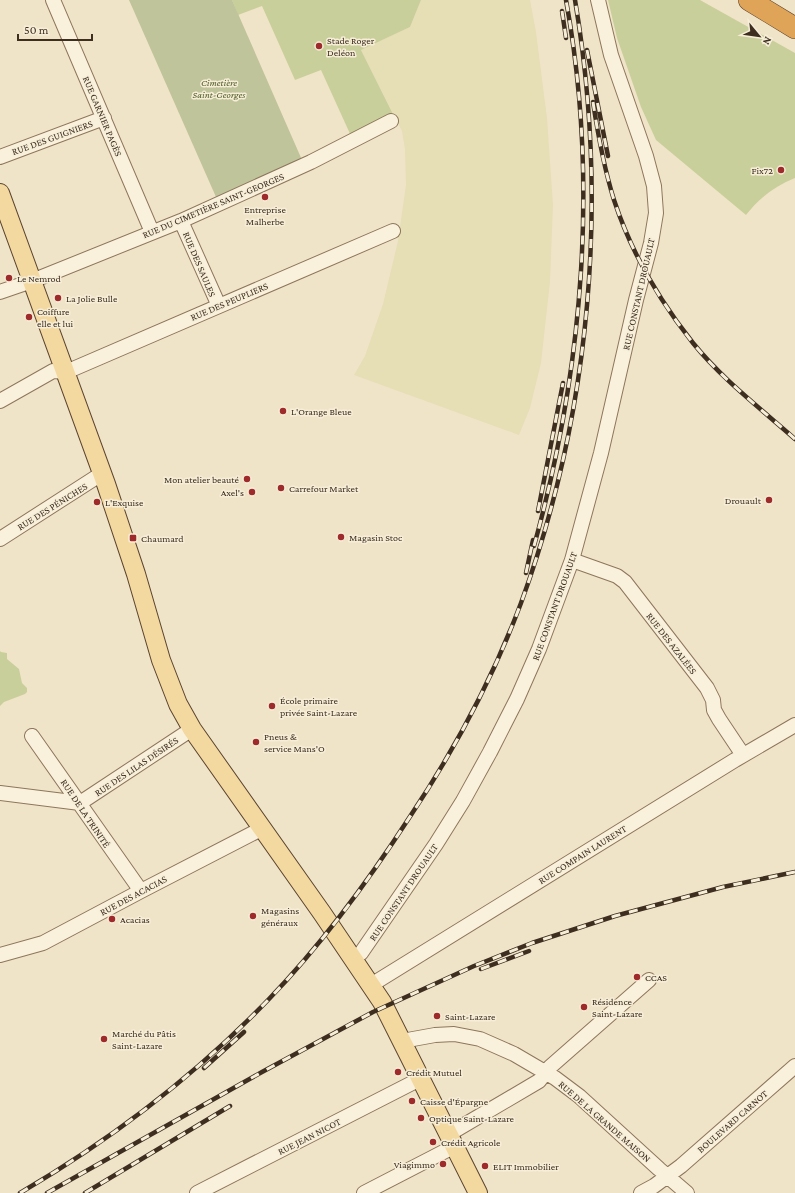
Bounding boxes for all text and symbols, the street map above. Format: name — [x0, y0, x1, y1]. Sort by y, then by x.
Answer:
scale bar — [18, 16, 92, 42]
north arrow — [739, 16, 779, 56]
text: 50 m — [24, 23, 49, 37]
place label: Stade Roger Deléon — [327, 35, 375, 58]
text: N — [760, 35, 775, 47]
marker: Stade Roger Deléon — [314, 41, 324, 51]
street label: RUE GARNIER PAGÈS — [81, 74, 125, 158]
park label: Cimetière Saint-Georges — [193, 77, 246, 100]
street label: RUE DES GUIGNIERS — [10, 118, 94, 157]
place label: Fix72 — [752, 165, 773, 176]
marker: Fix72 — [776, 165, 786, 175]
street label: RUE DU CIMETIÈRE SAINT-GEORGES — [141, 170, 286, 240]
marker: Entreprise Malherbe — [260, 192, 270, 202]
place label: Entreprise Malherbe — [244, 204, 286, 227]
street label: RUE DES SAULES — [181, 230, 218, 299]
street label: RUE CONSTANT DROUAULT — [620, 236, 657, 351]
marker: Le Nemrod — [4, 273, 14, 283]
place label: Le Nemrod — [17, 273, 62, 284]
street label: RUE DES PEUPLIERS — [189, 280, 270, 323]
marker: La Jolie Bulle — [53, 293, 63, 303]
place label: La Jolie Bulle — [66, 293, 118, 304]
place label: Coiffure elle et lui — [37, 306, 73, 329]
marker: Coiffure elle et lui — [24, 312, 34, 322]
marker: L'Orange Bleue — [278, 406, 288, 416]
place label: L'Orange Bleue — [291, 406, 352, 417]
place label: Mon atelier beauté — [164, 474, 240, 485]
marker: Mon atelier beauté — [242, 474, 252, 484]
street label: RUE DES PÉNICHES — [15, 480, 90, 532]
marker: Carrefour Market — [276, 483, 286, 493]
place label: Carrefour Market — [289, 483, 359, 494]
place label: Axel's — [221, 487, 244, 498]
marker: Axel's — [247, 487, 257, 497]
place label: Drouault — [725, 495, 762, 506]
marker: Drouault — [764, 495, 774, 505]
marker: L'Exquise — [92, 497, 102, 507]
place label: L'Exquise — [105, 497, 144, 508]
marker: Magasin Stoc — [336, 532, 346, 542]
place label: Magasin Stoc — [349, 532, 403, 543]
marker: Chaumard — [128, 533, 138, 543]
place label: Chaumard — [141, 533, 184, 544]
street label: RUE CONSTANT DROUAULT — [530, 550, 579, 662]
street label: RUE DES AZALÉES — [644, 610, 699, 676]
place label: École primaire privée Saint-Lazare — [280, 695, 358, 718]
marker: École primaire privée Saint-Lazare — [267, 701, 277, 711]
place label: Pneus & service Mans'O — [264, 731, 325, 754]
street label: RUE DES LILAS DÉSIRÉS — [92, 734, 180, 799]
marker: Pneus & service Mans'O — [251, 737, 261, 747]
street label: RUE DE LA TRINITÉ — [59, 777, 113, 850]
street label: RUE COMPAIN LAURENT — [536, 822, 629, 886]
street label: RUE CONSTANT DROUAULT — [367, 841, 440, 943]
street label: RUE DES ACACIAS — [98, 873, 169, 918]
place label: Magasins généraux — [261, 905, 299, 928]
marker: Magasins généraux — [248, 911, 258, 921]
marker: Acacias — [107, 914, 117, 924]
place label: Acacias — [120, 914, 150, 925]
marker: CCAS — [632, 972, 642, 982]
place label: CCAS — [645, 972, 667, 983]
place label: Résidence Saint-Lazare — [592, 996, 643, 1019]
marker: Résidence Saint-Lazare — [579, 1002, 589, 1012]
marker: Saint-Lazare — [432, 1011, 442, 1021]
place label: Saint-Lazare — [445, 1011, 496, 1022]
place label: Marché du Pâtis Saint-Lazare — [112, 1028, 176, 1051]
marker: Marché du Pâtis Saint-Lazare — [99, 1034, 109, 1044]
marker: Crédit Mutuel — [393, 1067, 403, 1077]
place label: Crédit Mutuel — [406, 1067, 462, 1078]
street label: RUE DE LA GRANDE MAISON — [556, 1078, 653, 1165]
street label: BOULEVARD CARNOT — [695, 1087, 770, 1155]
marker: Caisse d'Épargne — [407, 1096, 417, 1106]
place label: Caisse d'Épargne — [420, 1096, 489, 1107]
marker: Optique Saint-Lazare — [416, 1113, 426, 1123]
place label: Optique Saint-Lazare — [429, 1113, 515, 1124]
street label: RUE JEAN NICOT — [276, 1116, 343, 1157]
marker: Crédit Agricole — [428, 1137, 438, 1147]
place label: Crédit Agricole — [441, 1137, 501, 1148]
place label: Viagimmo — [394, 1159, 435, 1170]
marker: Viagimmo — [438, 1159, 448, 1169]
marker: ELIT Immobilier — [480, 1161, 490, 1171]
place label: ELIT Immobilier — [493, 1161, 559, 1172]

